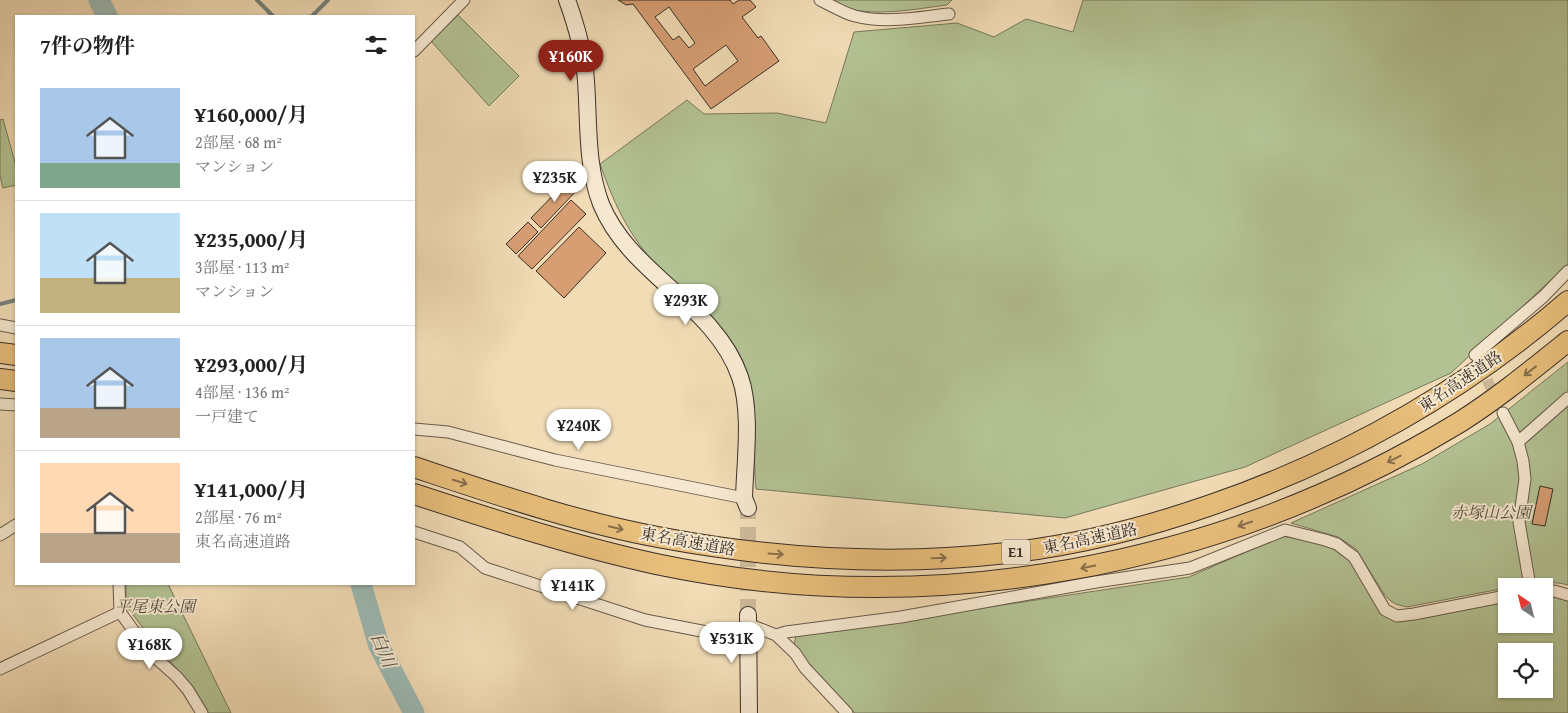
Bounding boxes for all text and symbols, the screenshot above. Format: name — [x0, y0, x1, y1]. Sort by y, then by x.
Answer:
text: 7件の物件 — [40, 30, 135, 61]
icon: filters — [362, 31, 390, 59]
pin: ¥160K — [536, 39, 606, 82]
text: ¥160K — [549, 44, 593, 68]
text: ¥160,000/月 — [195, 99, 308, 130]
icon: home — [80, 108, 140, 168]
text: 2部屋 · 68 m² — [195, 130, 282, 154]
text: マンション — [195, 154, 274, 178]
pin: ¥235K — [520, 160, 590, 203]
text: ¥235K — [533, 165, 577, 189]
text: ¥235,000/月 — [195, 224, 308, 255]
icon: home — [80, 233, 140, 293]
text: 3部屋 · 113 m² — [195, 255, 290, 279]
text: マンション — [195, 279, 274, 303]
pin: ¥293K — [651, 284, 721, 326]
text: ¥293K — [664, 288, 708, 312]
street label: 東名高速道路 — [1413, 344, 1507, 418]
text: ¥293,000/月 — [195, 349, 308, 380]
icon: home — [80, 358, 140, 418]
one-way arrow — [1523, 366, 1537, 376]
text: 4部屋 · 136 m² — [195, 380, 290, 404]
text: 一戸建て — [195, 404, 259, 428]
pin: ¥240K — [544, 408, 614, 451]
text: ¥240K — [557, 413, 601, 437]
one-way arrow — [1386, 454, 1401, 464]
text: ¥141,000/月 — [195, 474, 308, 505]
one-way arrow — [452, 477, 468, 487]
icon: home — [80, 483, 140, 543]
park label: 赤塚山公園 — [1451, 500, 1534, 524]
text: 2部屋 · 76 m² — [195, 505, 282, 529]
street label: 東名高速道路 — [1041, 516, 1139, 560]
one-way arrow — [1237, 520, 1253, 529]
street label: 東名高速道路 — [639, 521, 737, 561]
one-way arrow — [608, 524, 624, 533]
text: 東名高速道路 — [195, 529, 291, 553]
road number: E1 — [1002, 540, 1030, 564]
one-way arrow — [768, 550, 784, 559]
one-way arrow — [930, 554, 946, 563]
one-way arrow — [1081, 563, 1097, 572]
pin: ¥141K — [538, 568, 608, 611]
text: ¥141K — [551, 573, 595, 597]
north arrow — [1498, 578, 1552, 632]
map controls — [1498, 578, 1553, 698]
park label: 平尾東公園 — [115, 594, 198, 618]
pin: ¥531K — [697, 622, 767, 664]
text: ¥531K — [710, 626, 754, 650]
pin: ¥168K — [115, 628, 185, 670]
water label: 白川 — [364, 628, 404, 673]
text: ¥168K — [128, 632, 172, 656]
button: locate — [1498, 643, 1553, 698]

